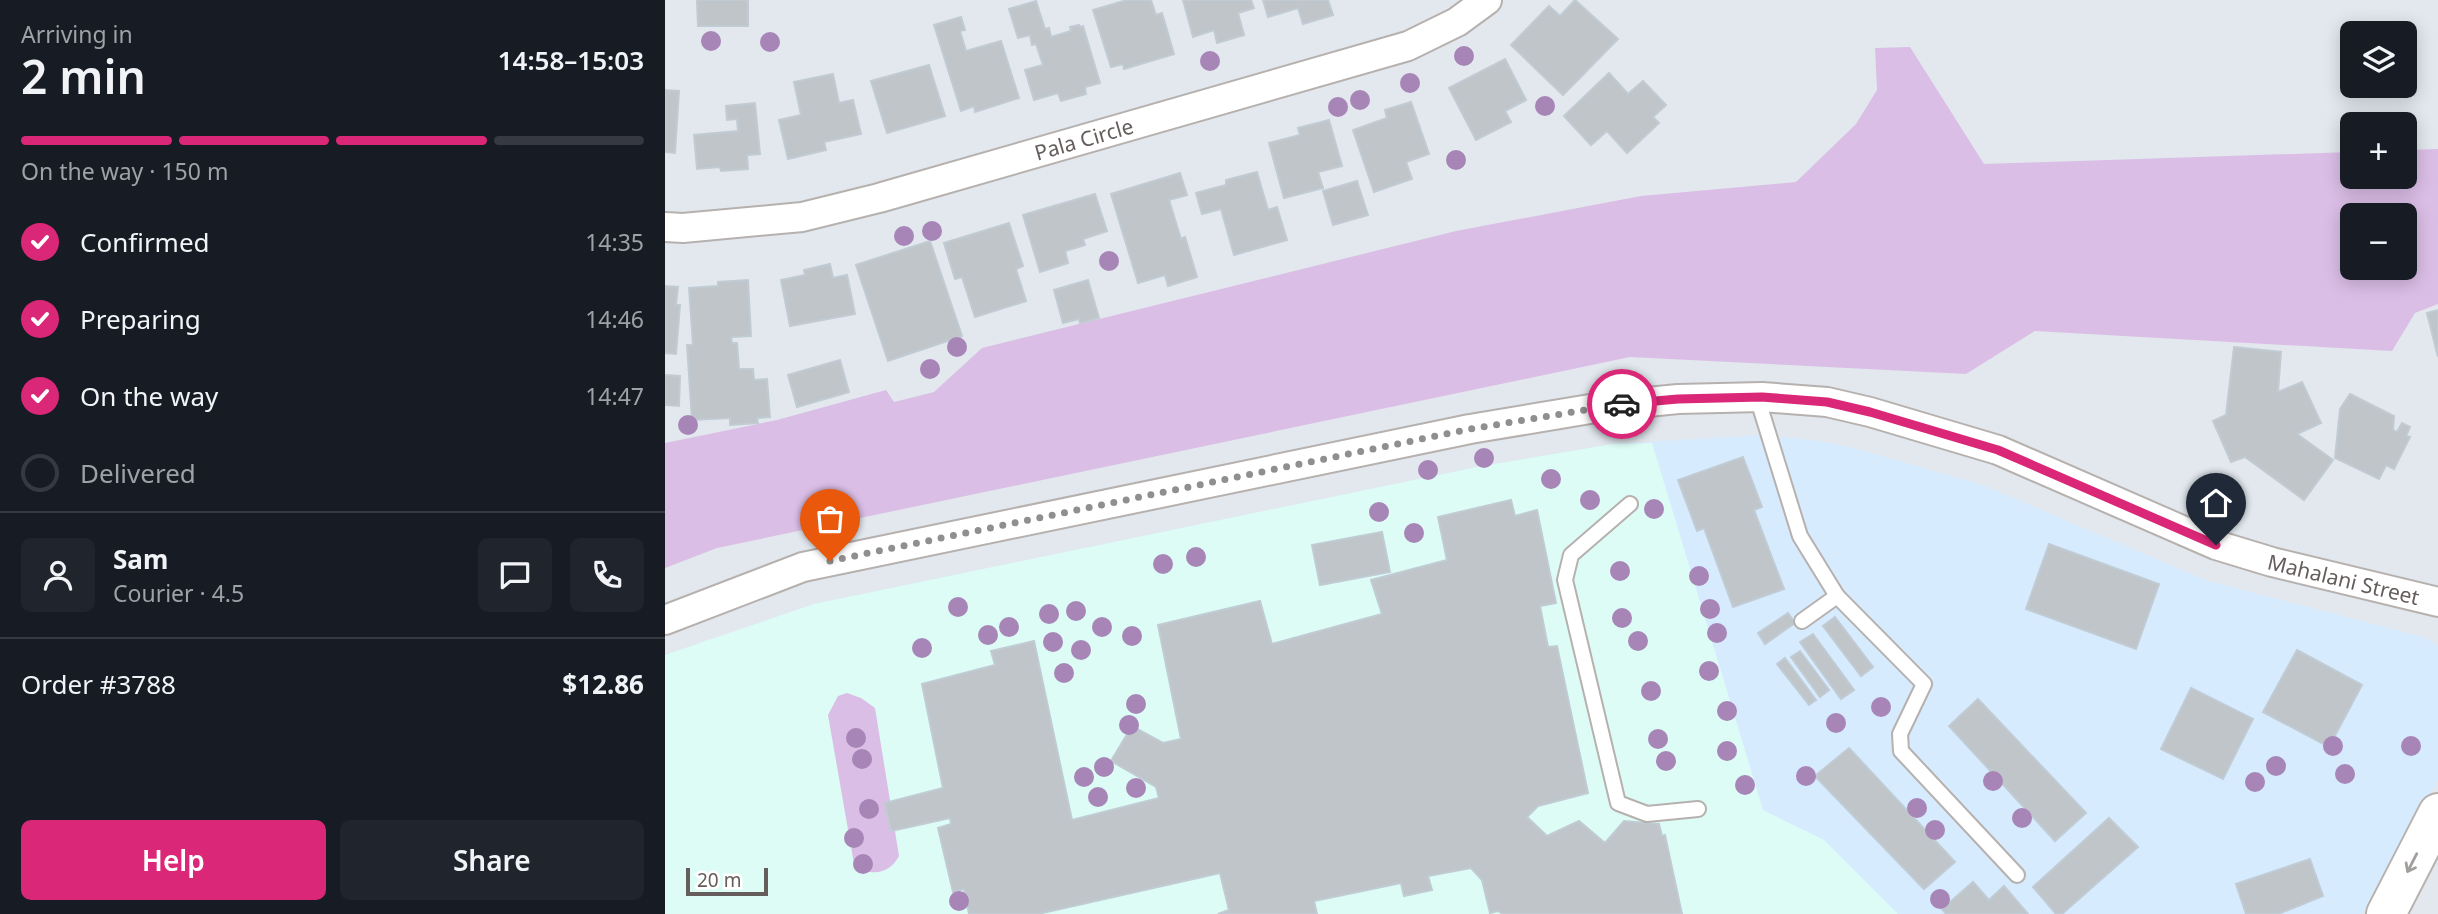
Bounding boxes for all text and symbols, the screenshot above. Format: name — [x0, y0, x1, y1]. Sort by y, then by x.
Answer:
text: Arriving in — [21, 18, 133, 50]
map controls — [2340, 21, 2417, 280]
button: layers — [2340, 21, 2417, 98]
text: 14:58–15:03 — [498, 42, 644, 78]
text: 2 min — [21, 45, 146, 107]
street label: Pala Circle — [1031, 112, 1137, 167]
button: + — [2340, 112, 2417, 189]
text: On the way · 150 m — [21, 155, 228, 187]
button: − — [2340, 203, 2417, 280]
icon: check — [21, 223, 59, 261]
text: Confirmed — [80, 224, 210, 260]
text: 14:35 — [585, 226, 644, 258]
icon: check — [21, 300, 59, 338]
text: Preparing — [80, 301, 201, 337]
text: 14:46 — [585, 303, 644, 335]
courier — [1587, 369, 1657, 439]
icon: check — [21, 377, 59, 415]
text: On the way — [80, 378, 218, 414]
text: 14:47 — [585, 380, 644, 412]
icon: car — [1603, 385, 1641, 423]
text: Delivered — [80, 455, 196, 491]
pin — [2186, 473, 2246, 545]
icon: home — [2197, 484, 2235, 522]
pin — [800, 489, 860, 561]
icon: bag — [811, 500, 849, 538]
button: person — [21, 538, 95, 612]
button: chat — [478, 538, 552, 612]
button: phone — [570, 538, 644, 612]
text: Sam — [113, 541, 168, 577]
street label: Mahalani Street — [2265, 547, 2423, 611]
text: Courier · 4.5 — [113, 577, 244, 609]
text: Order #3788 — [21, 666, 176, 702]
text: $12.86 — [562, 666, 644, 702]
button: Help — [21, 820, 326, 900]
button: Share — [340, 820, 644, 900]
one-way arrow — [2404, 853, 2418, 873]
scale bar — [686, 865, 768, 897]
text: 20 m — [697, 867, 741, 893]

